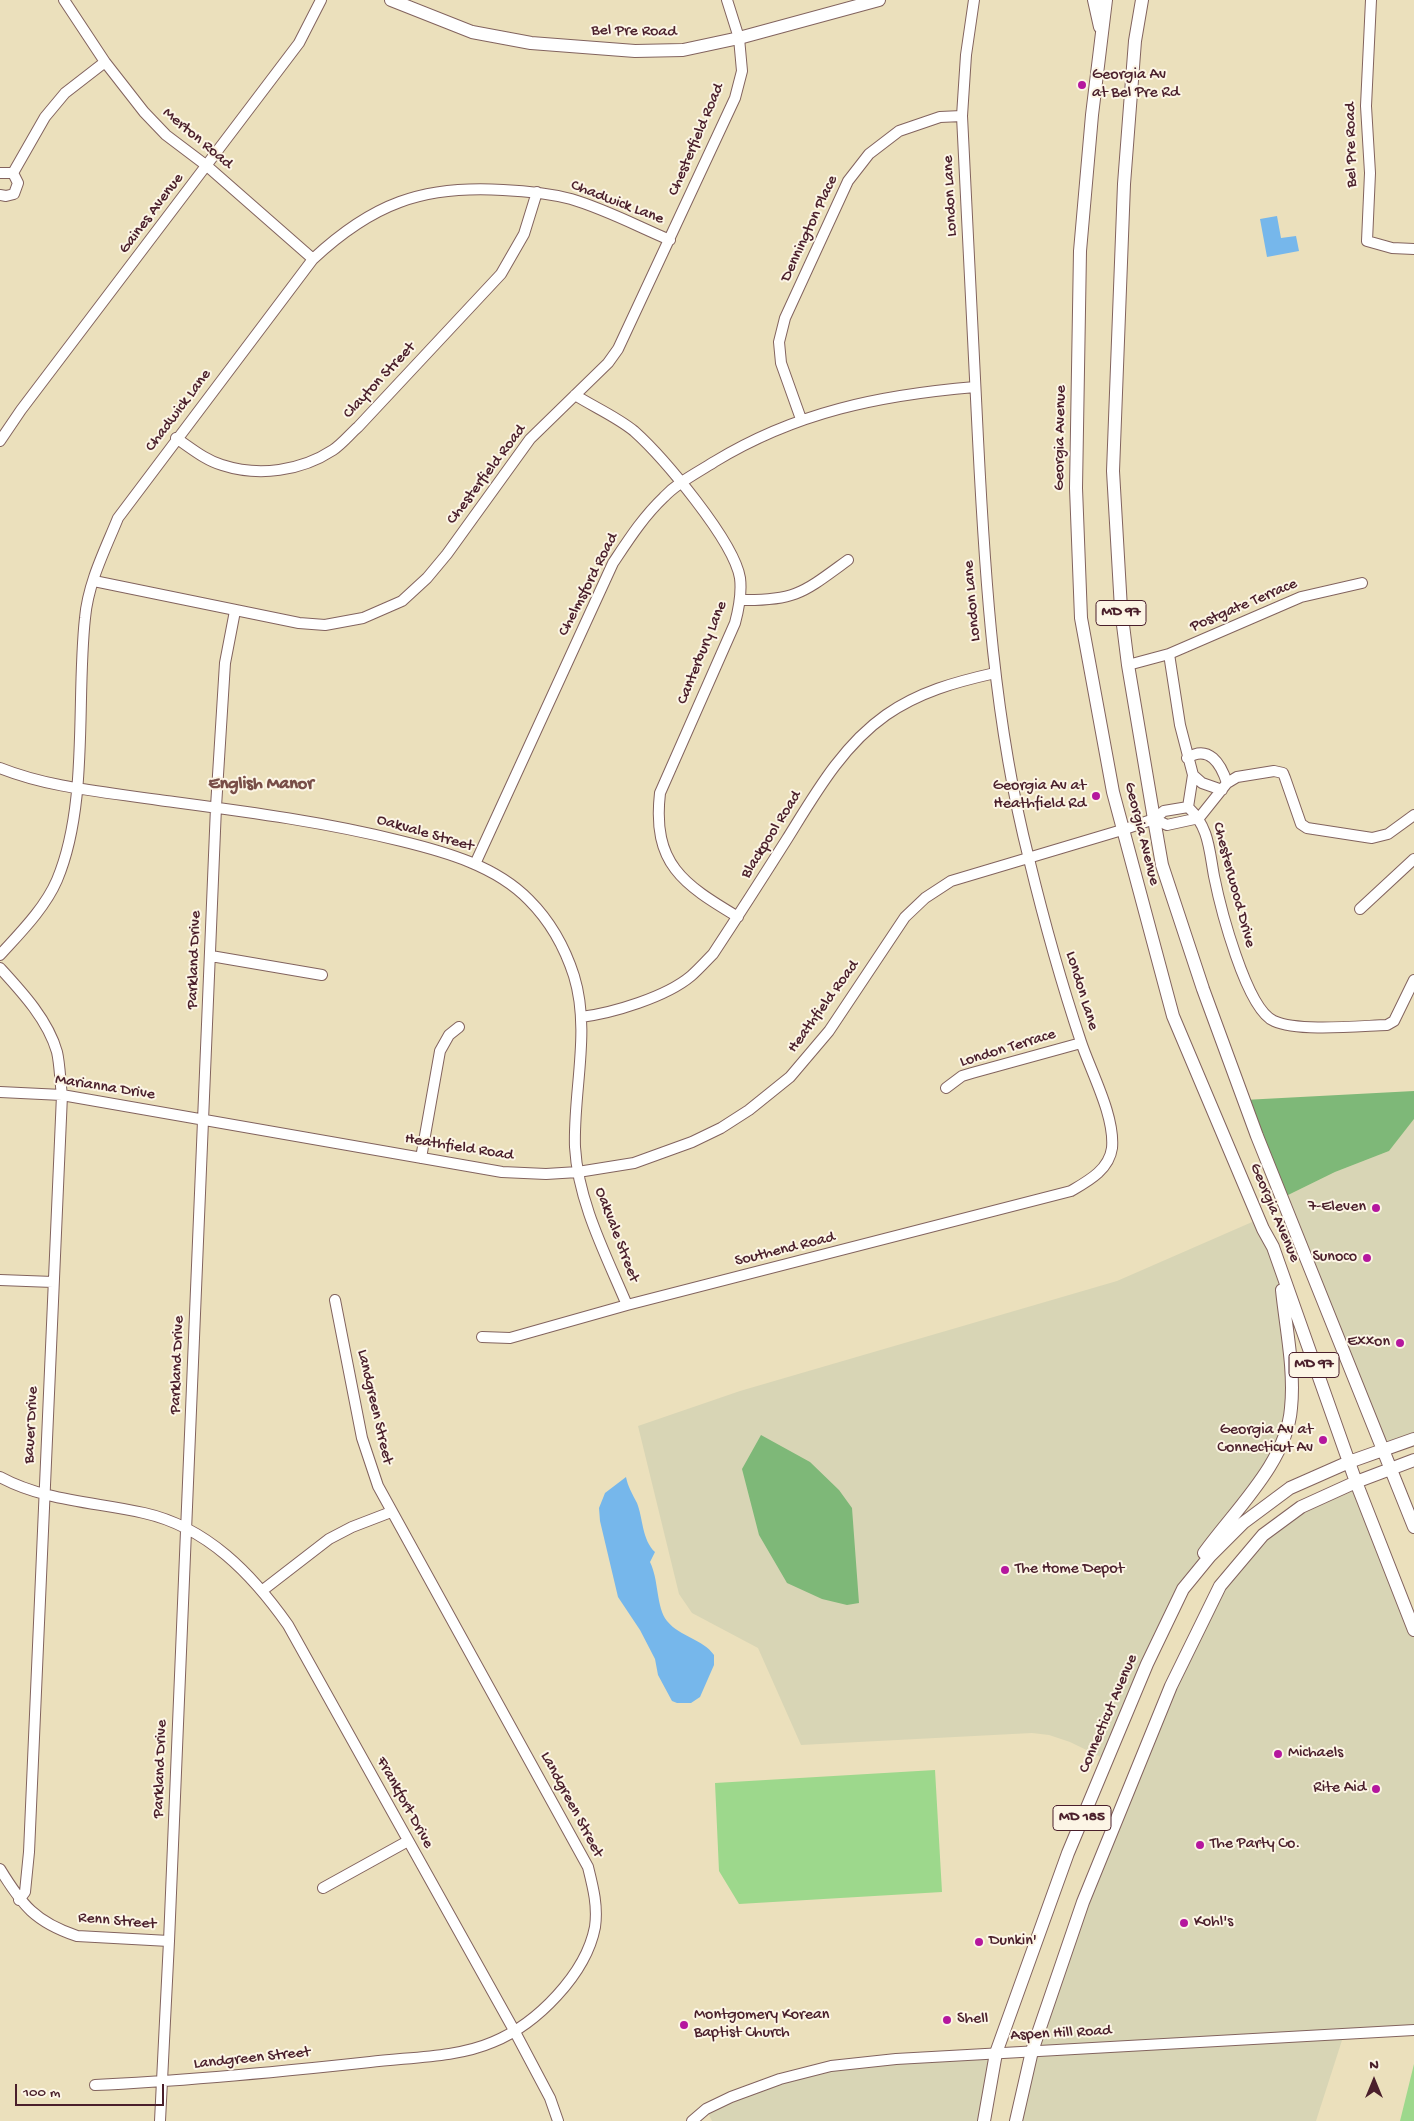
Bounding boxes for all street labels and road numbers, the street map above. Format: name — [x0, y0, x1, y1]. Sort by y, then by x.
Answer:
street label: Bel Pre Road — [591, 22, 677, 42]
street label: Chesterfield Road — [665, 81, 729, 199]
street label: Bel Pre Road — [1342, 102, 1362, 188]
street label: Merton Road — [158, 104, 236, 174]
street label: London Lane — [939, 155, 963, 237]
street label: Gaines Avenue — [115, 170, 189, 258]
street label: Dennington Place — [777, 173, 843, 285]
street label: Chadwick Lane — [568, 176, 666, 230]
street label: Clayton Street — [340, 339, 420, 423]
street label: Chadwick Lane — [142, 366, 216, 456]
street label: Georgia Avenue — [1050, 385, 1072, 491]
street label: Chesterfield Road — [443, 421, 531, 529]
street label: Chelmsford Road — [555, 530, 623, 640]
street label: London Lane — [960, 560, 986, 642]
street label: Postgate Terrace — [1188, 575, 1300, 637]
street label: Canterbury Lane — [674, 599, 732, 707]
road number: MD 97 — [1096, 600, 1146, 626]
street label: Georgia Avenue — [1119, 780, 1163, 888]
street label: Blackpool Road — [737, 788, 807, 882]
street label: Oakvale Street — [374, 811, 476, 857]
street label: Chesterwood Drive — [1207, 820, 1259, 950]
street label: Parkland Drive — [184, 910, 206, 1010]
street label: London Lane — [1060, 949, 1102, 1033]
street label: Heathfield Road — [784, 957, 864, 1057]
street label: London Terrace — [958, 1025, 1058, 1073]
street label: Marianna Drive — [54, 1071, 156, 1105]
street label: Heathfield Road — [403, 1130, 515, 1166]
street label: Georgia Avenue — [1245, 1161, 1303, 1265]
street label: Oakvale Street — [589, 1185, 643, 1285]
street label: Southend Road — [733, 1228, 837, 1272]
street label: Parkland Drive — [167, 1315, 189, 1415]
street label: Landgreen Street — [351, 1348, 397, 1466]
road number: MD 97 — [1289, 1352, 1339, 1378]
street label: Bauer Drive — [20, 1386, 44, 1464]
street label: Connecticut Avenue — [1075, 1652, 1143, 1776]
street label: Parkland Drive — [150, 1719, 172, 1819]
street label: Landgreen Street — [535, 1749, 607, 1861]
street label: Frankfort Drive — [371, 1754, 437, 1852]
road number: MD 185 — [1053, 1806, 1111, 1830]
street label: Renn Street — [77, 1909, 157, 1935]
street label: Aspen Hill Road — [1010, 2022, 1112, 2046]
street label: Landgreen Street — [193, 2043, 311, 2075]

